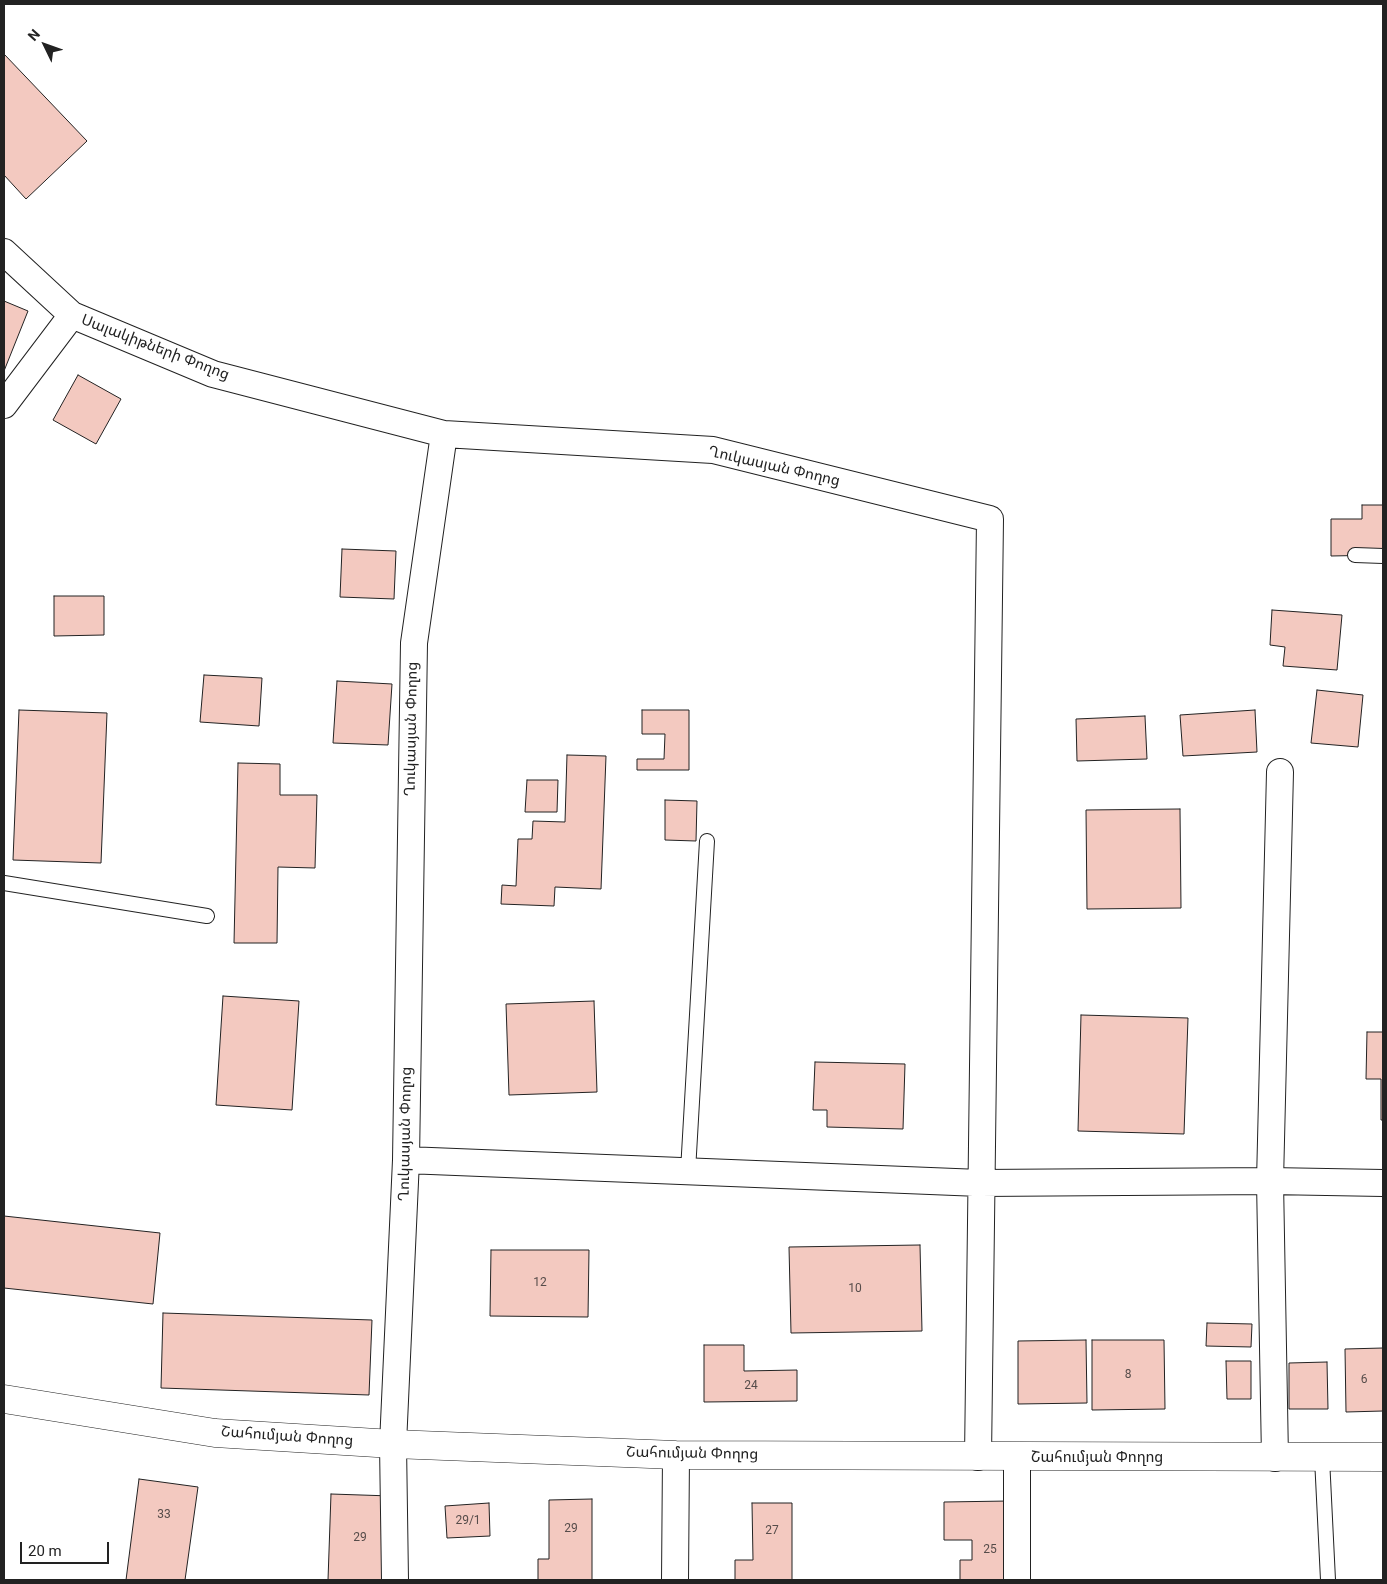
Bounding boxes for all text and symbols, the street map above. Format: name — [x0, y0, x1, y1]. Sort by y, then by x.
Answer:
north arrow — [20, 20, 70, 70]
text: N — [25, 26, 43, 44]
street label: Սալակիթների Փողոց — [78, 311, 232, 385]
street label: Ղուկասյան Փողոց — [706, 443, 842, 491]
street label: Ղուկասյան Փողոց — [402, 661, 422, 797]
street label: Ղուկասյան Փողոց — [396, 1066, 416, 1202]
house number: 12 — [533, 1276, 547, 1290]
house number: 10 — [848, 1282, 862, 1296]
house number: 8 — [1125, 1368, 1131, 1382]
house number: 6 — [1361, 1373, 1367, 1387]
house number: 24 — [744, 1379, 758, 1393]
street label: Շահումյան Փողոց — [220, 1423, 354, 1451]
street label: Շահումյան Փողոց — [626, 1444, 758, 1464]
street label: Շահումյան Փողոց — [1031, 1449, 1163, 1467]
house number: 33 — [157, 1508, 171, 1522]
house number: 29/1 — [455, 1514, 481, 1528]
house number: 29 — [564, 1522, 578, 1536]
house number: 27 — [765, 1524, 779, 1538]
house number: 29 — [353, 1531, 367, 1545]
scale bar — [22, 1532, 111, 1564]
text: 20 m — [28, 1542, 62, 1560]
house number: 25 — [983, 1543, 997, 1557]

